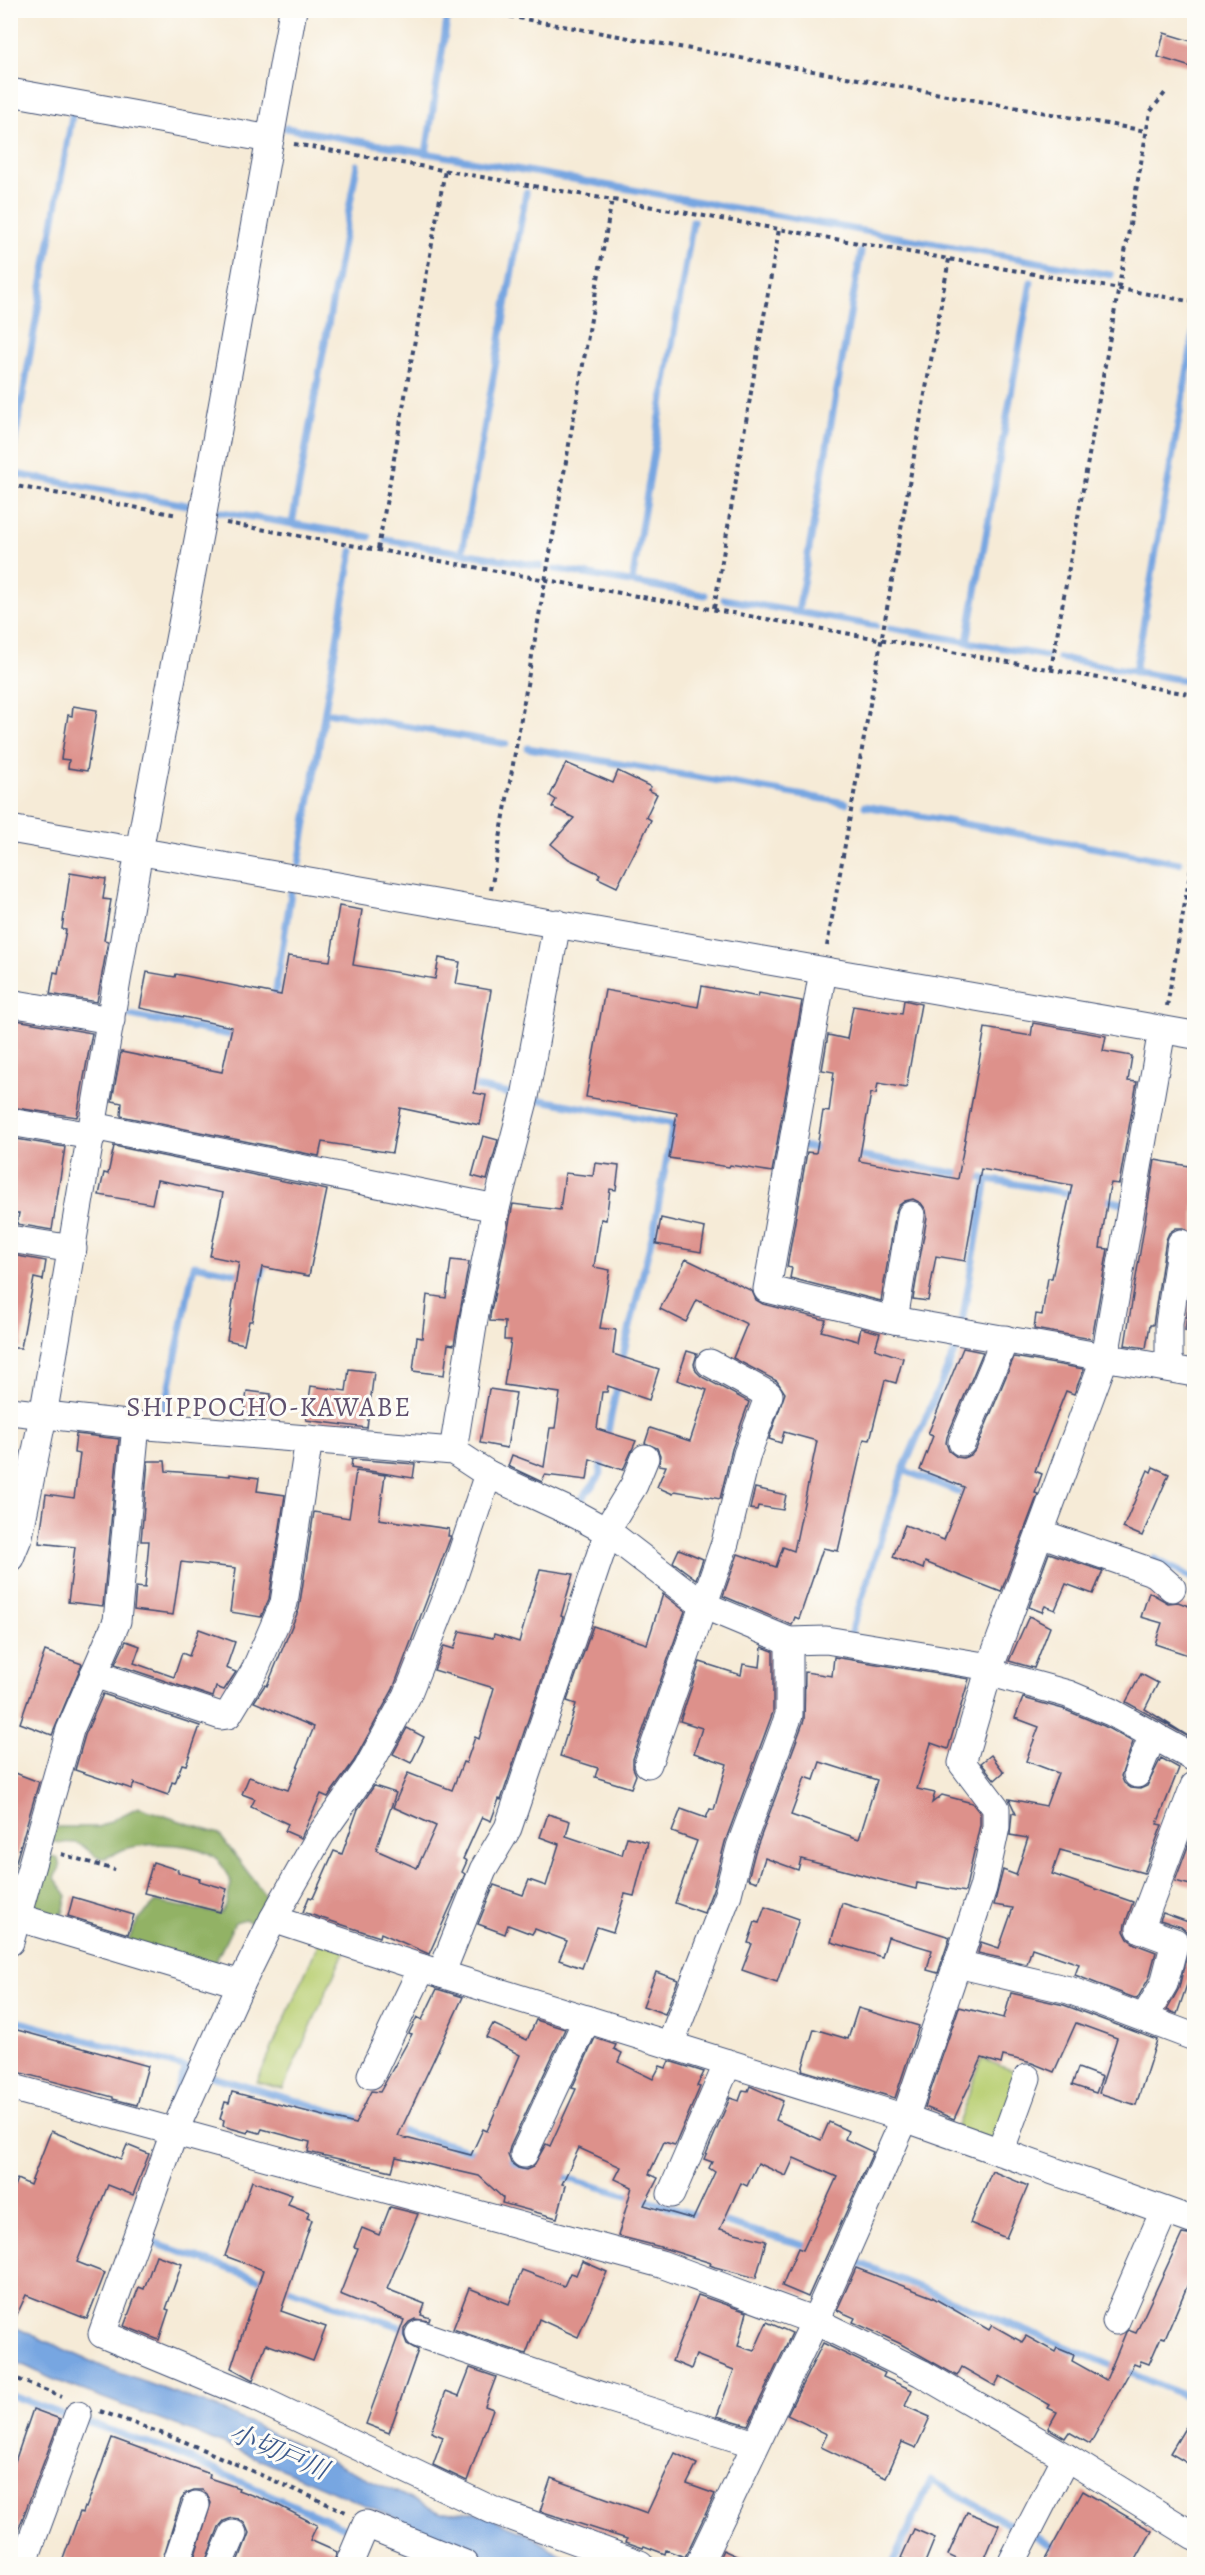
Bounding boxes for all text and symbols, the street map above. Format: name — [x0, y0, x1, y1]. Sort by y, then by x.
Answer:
district label: SHIPPOCHO-KAWABE — [126, 1389, 412, 1425]
water label: 小切戸川 — [224, 2415, 336, 2489]

